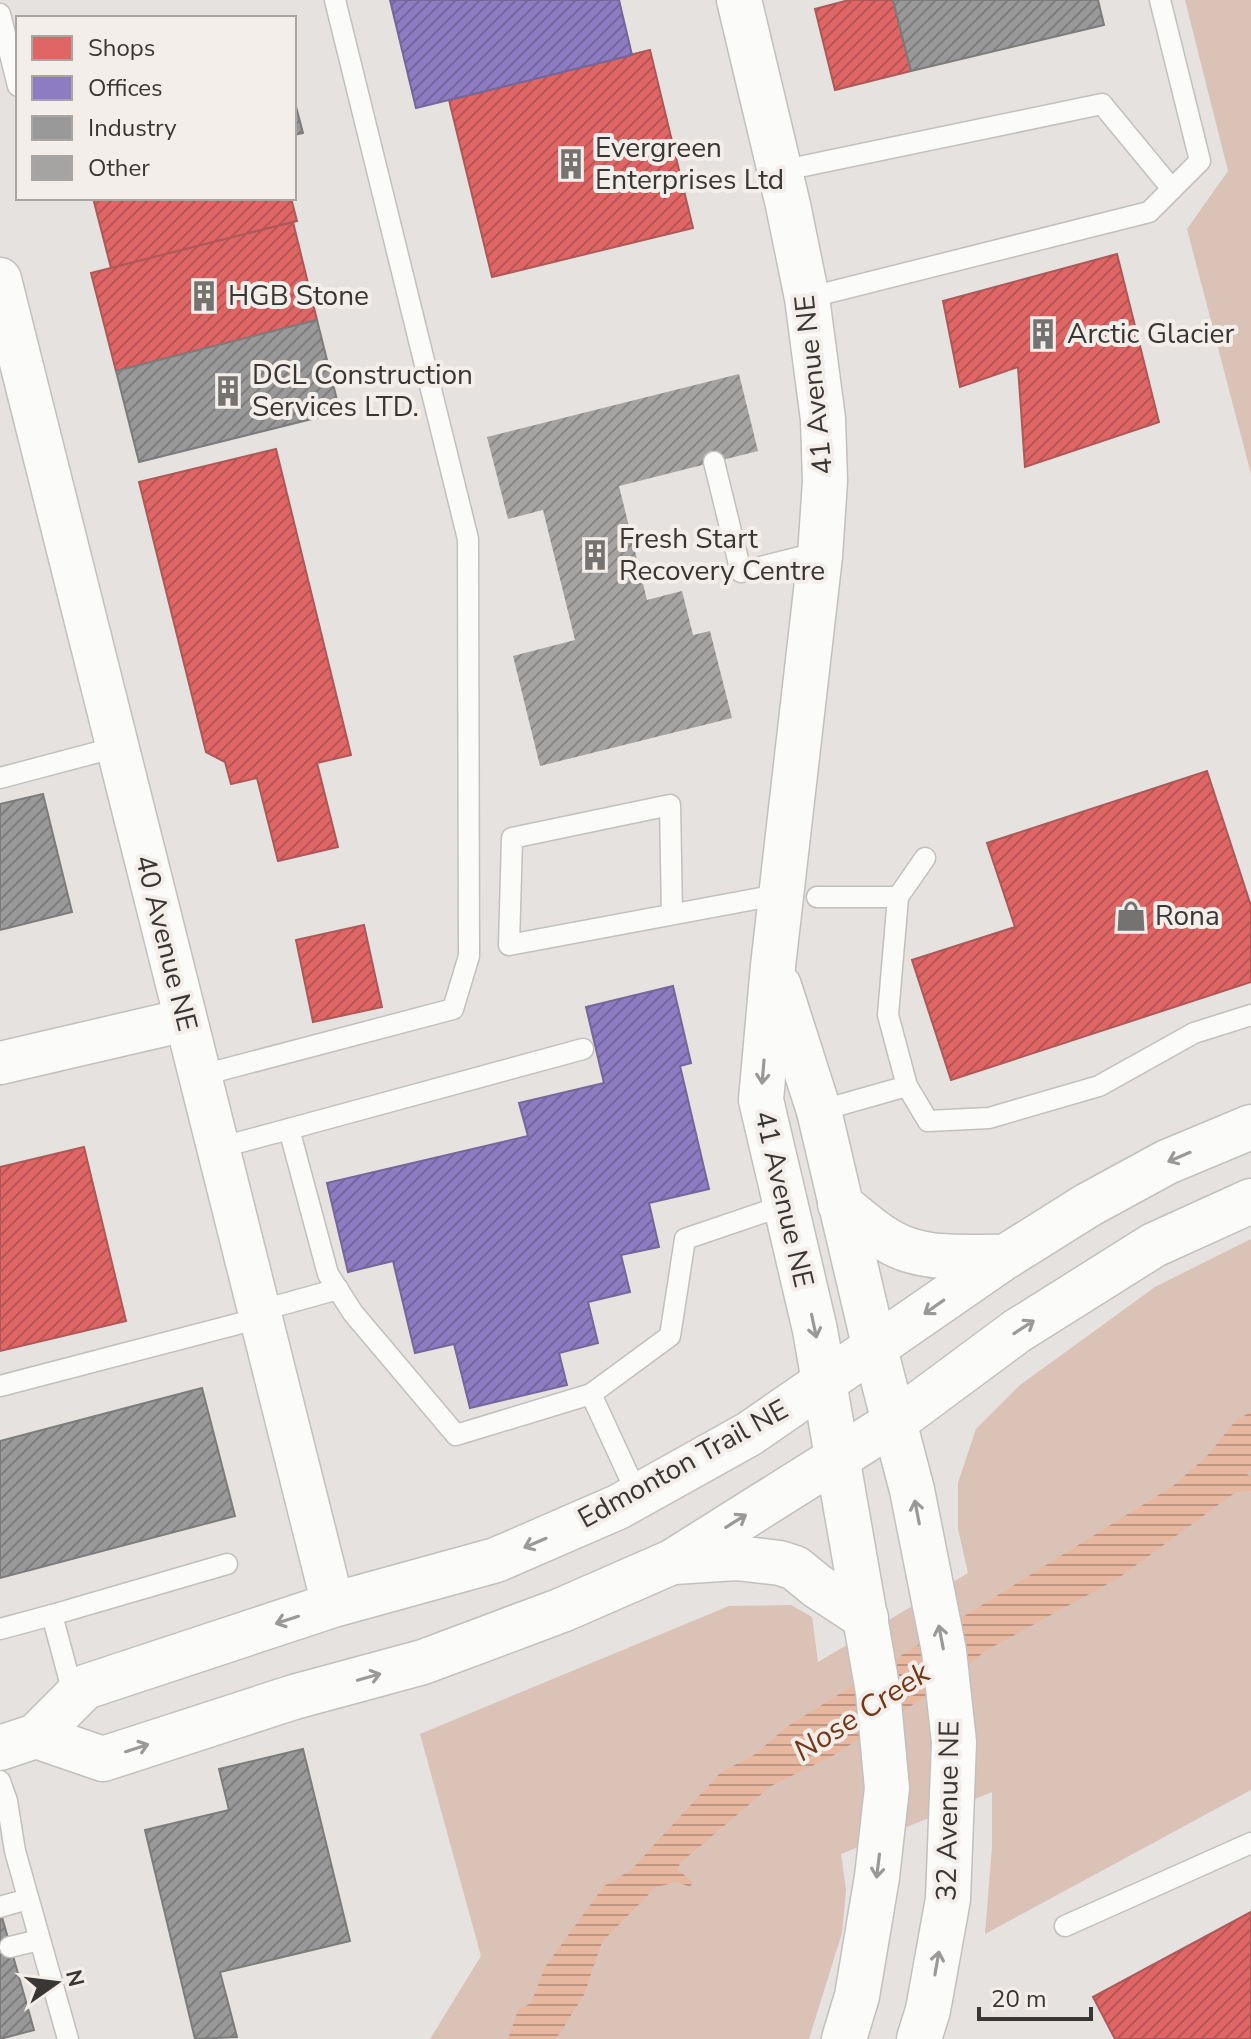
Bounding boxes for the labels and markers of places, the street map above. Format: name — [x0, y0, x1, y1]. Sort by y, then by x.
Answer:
place label: Evergreen Enterprises Ltd — [595, 129, 784, 199]
building icon: Evergreen Enterprises Ltd — [554, 147, 588, 181]
place label: HGB Stone — [228, 277, 369, 315]
building icon: HGB Stone — [187, 279, 221, 313]
place label: Arctic Glacier — [1067, 315, 1235, 353]
building icon: Arctic Glacier — [1026, 317, 1060, 351]
place label: DCL Construction Services LTD. — [252, 356, 473, 426]
building icon: DCL Construction Services LTD. — [211, 374, 245, 408]
place label: Fresh Start Recovery Centre — [619, 520, 825, 590]
building icon: Fresh Start Recovery Centre — [578, 538, 612, 572]
place label: Rona — [1155, 897, 1220, 935]
shop icon: Rona — [1114, 899, 1148, 933]

